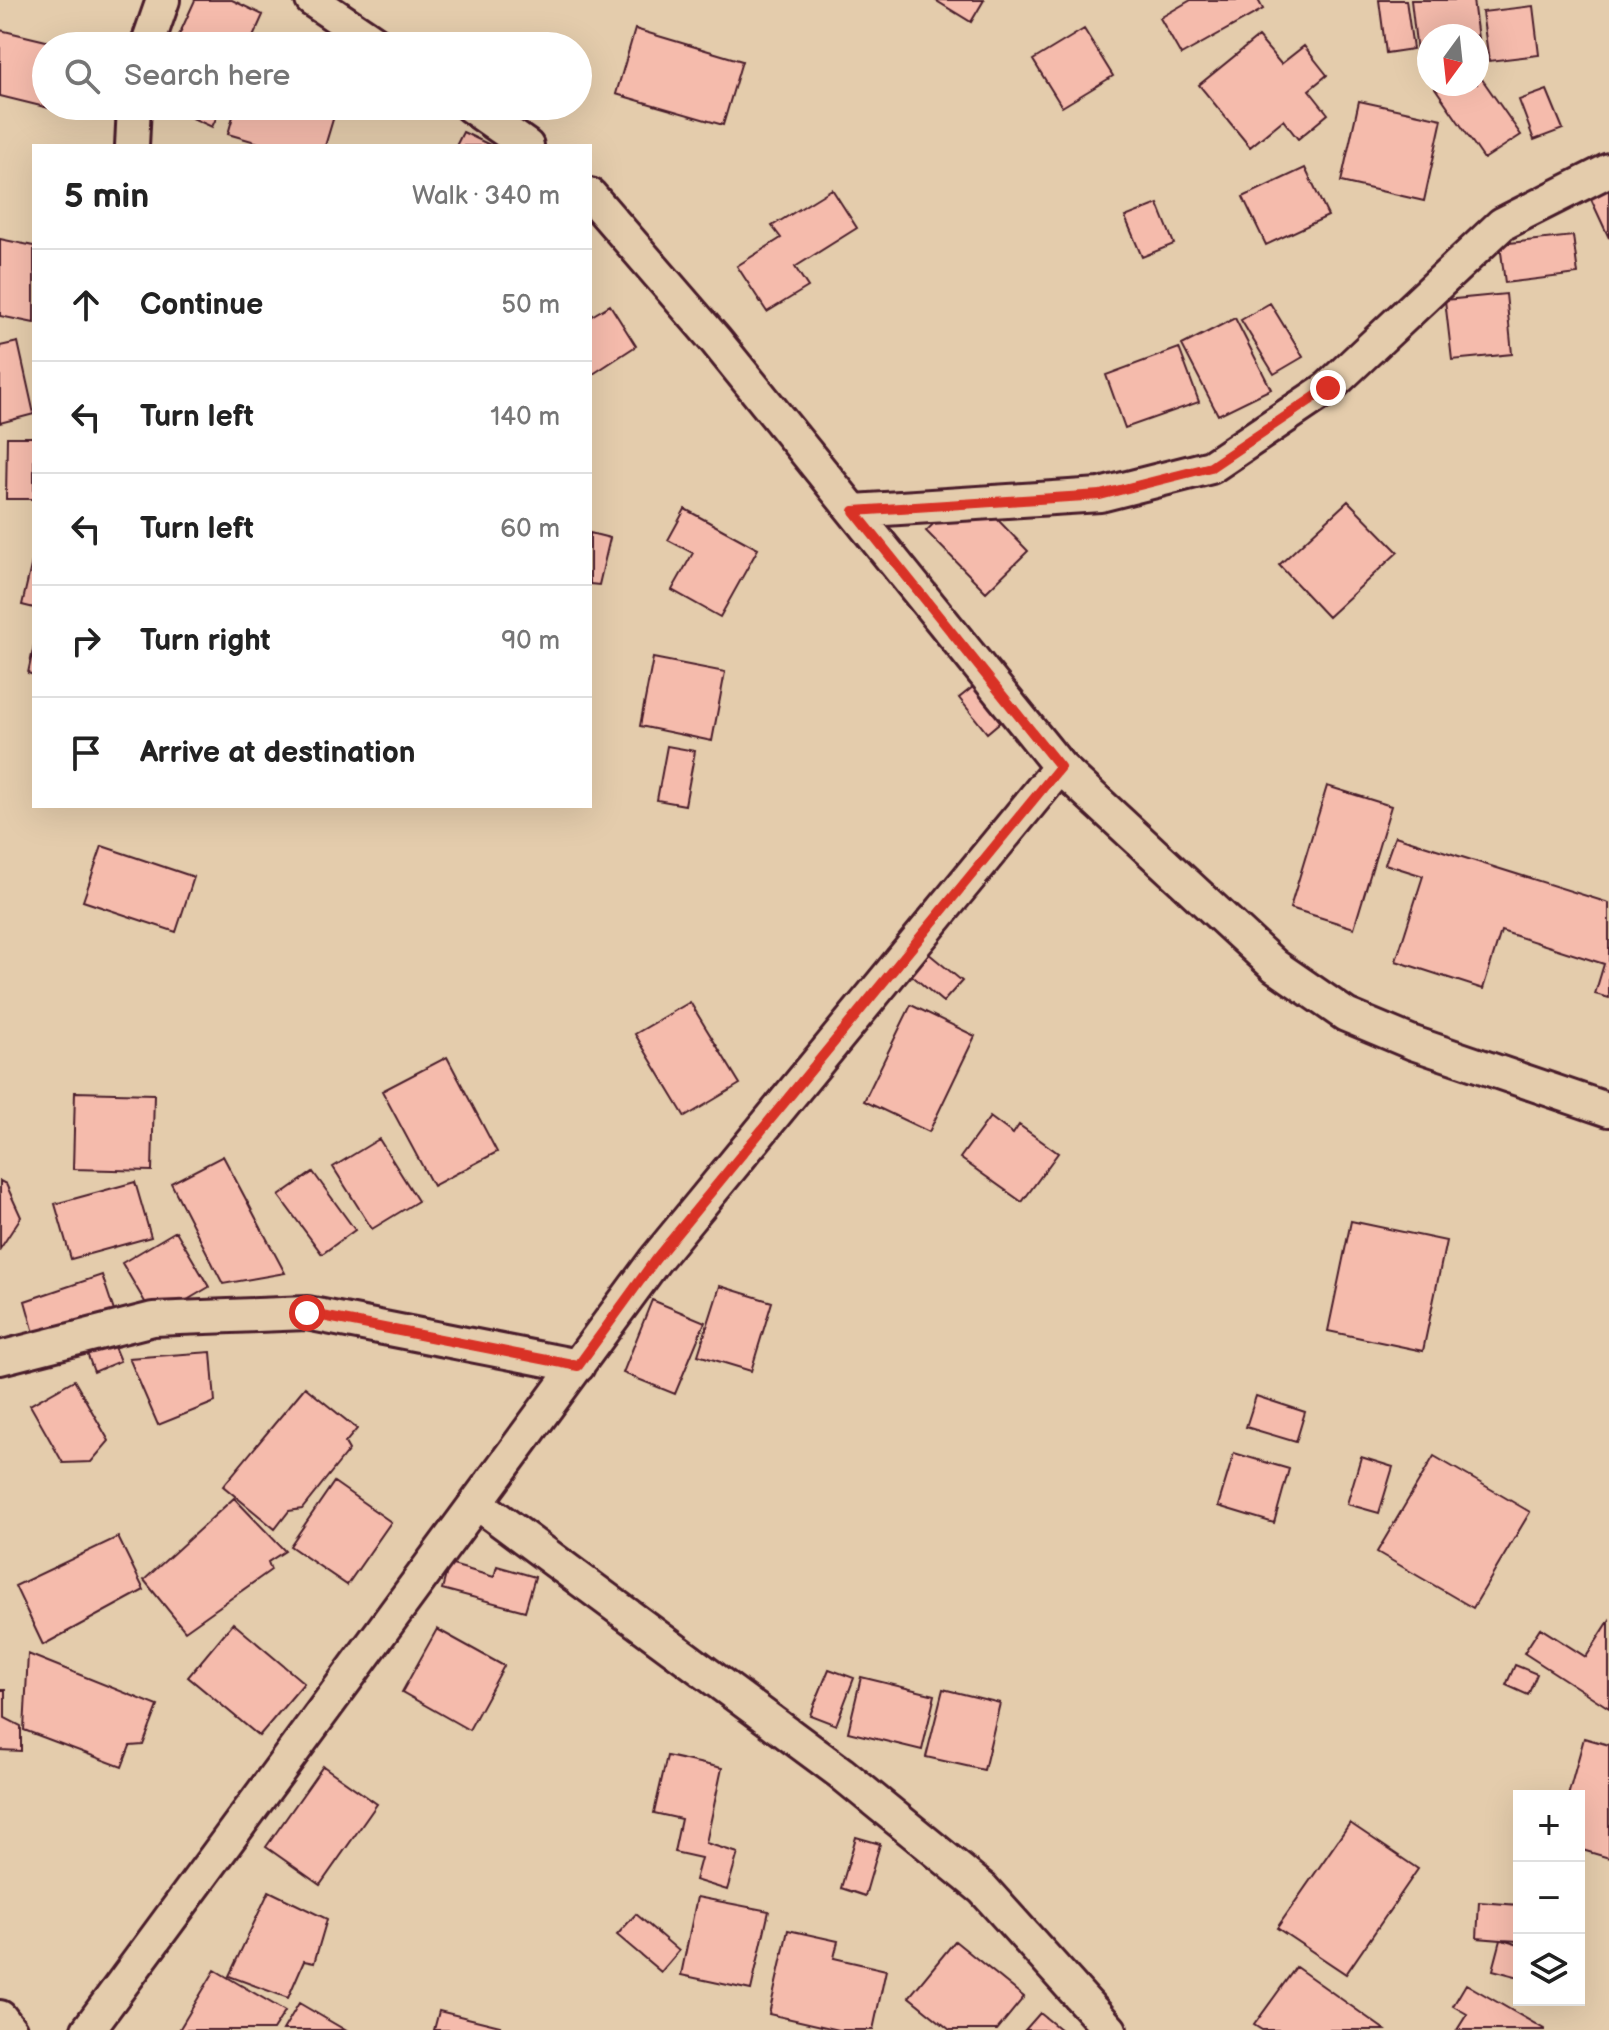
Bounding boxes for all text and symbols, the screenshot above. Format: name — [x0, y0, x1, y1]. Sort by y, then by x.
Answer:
north arrow — [1417, 24, 1489, 96]
search box — [32, 32, 592, 120]
icon: search — [60, 54, 104, 98]
text: Search here — [124, 58, 290, 94]
text: 5 min — [64, 176, 149, 217]
text: Walk · 340 m — [412, 181, 560, 212]
icon: ahead — [64, 283, 108, 327]
text: Continue — [140, 287, 263, 323]
text: 50 m — [501, 290, 560, 321]
route end — [1310, 370, 1346, 406]
icon: left — [64, 395, 108, 439]
text: Turn left — [140, 399, 254, 435]
text: 140 m — [490, 402, 560, 433]
icon: left — [64, 507, 108, 551]
text: Turn left — [140, 511, 254, 547]
text: 60 m — [500, 514, 560, 545]
icon: right — [64, 619, 108, 663]
text: Turn right — [140, 623, 271, 659]
text: 90 m — [501, 626, 560, 657]
icon: arrive — [64, 731, 108, 775]
text: Arrive at destination — [140, 735, 416, 771]
route start — [289, 1295, 325, 1331]
map controls — [1513, 1790, 1585, 2006]
button: + — [1513, 1790, 1585, 1862]
button: − — [1513, 1862, 1585, 1934]
button: layers — [1513, 1934, 1585, 2006]

